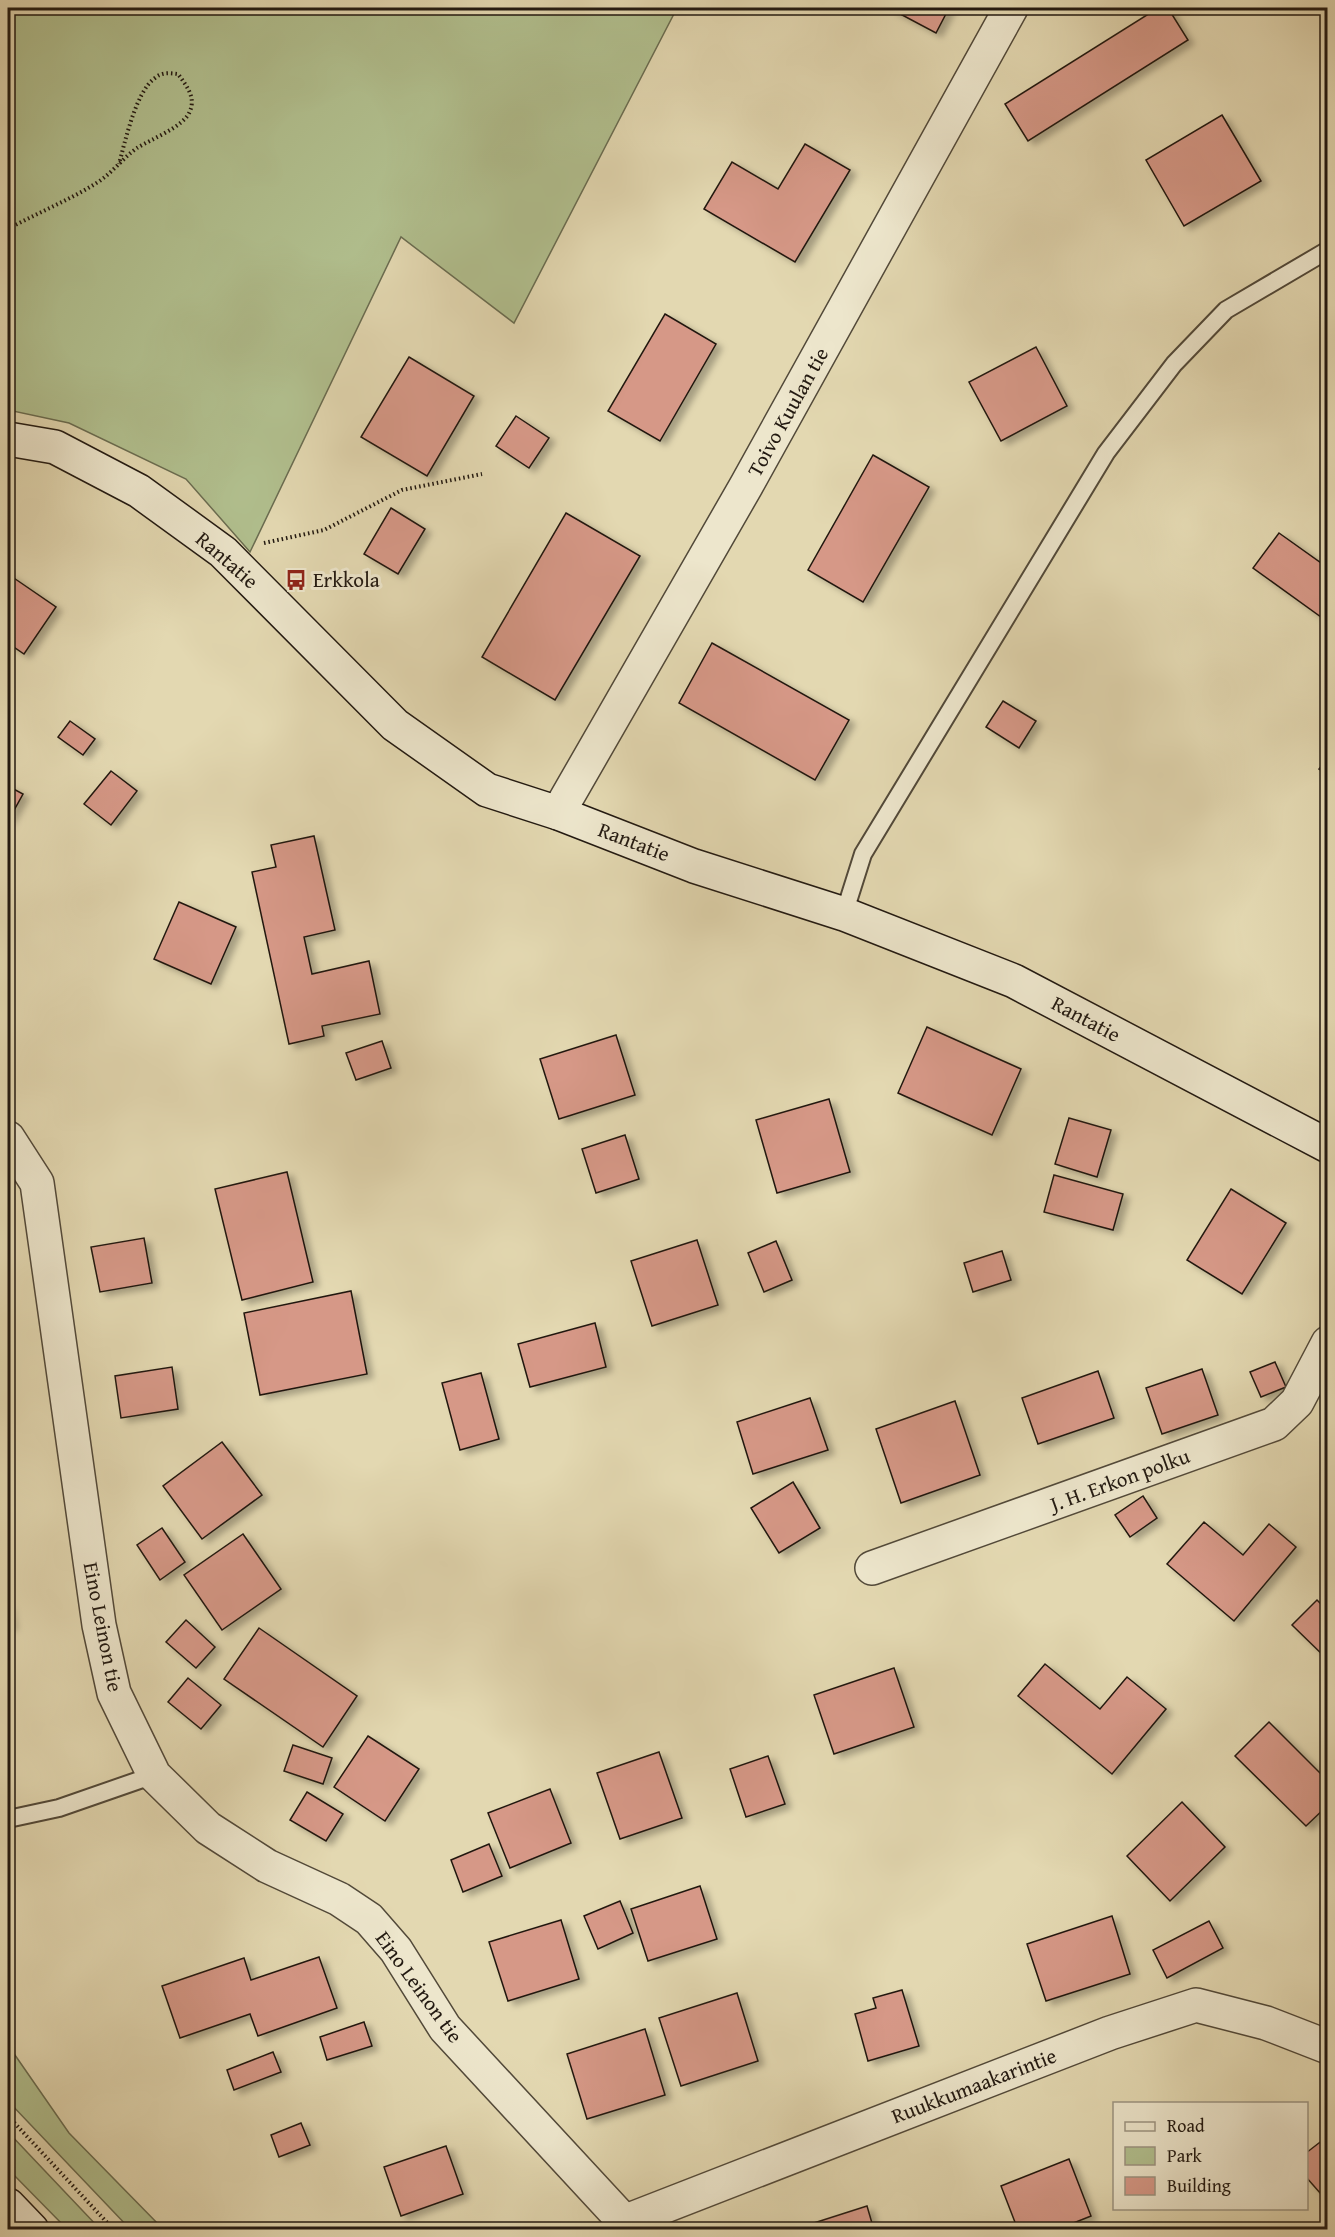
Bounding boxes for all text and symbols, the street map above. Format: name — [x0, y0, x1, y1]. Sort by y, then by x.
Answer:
street label: Toivo Kuulan tie — [739, 341, 836, 482]
street label: Rantatie — [189, 524, 266, 596]
place label: Erkkola — [313, 564, 380, 595]
bus stop icon: Erkkola — [284, 568, 308, 592]
street label: Rantatie — [594, 814, 675, 869]
street label: Rantatie — [1046, 987, 1126, 1050]
street label: J. H. Erkon polku — [1043, 1440, 1195, 1520]
street label: Eino Leinon tie — [76, 1559, 131, 1695]
street label: Eino Leinon tie — [368, 1924, 471, 2049]
street label: Ruukkumaakarintie — [887, 2040, 1061, 2131]
legend — [1113, 2102, 1308, 2210]
text: Road — [1167, 2112, 1205, 2139]
text: Park — [1167, 2142, 1203, 2169]
text: Building — [1167, 2172, 1231, 2199]

